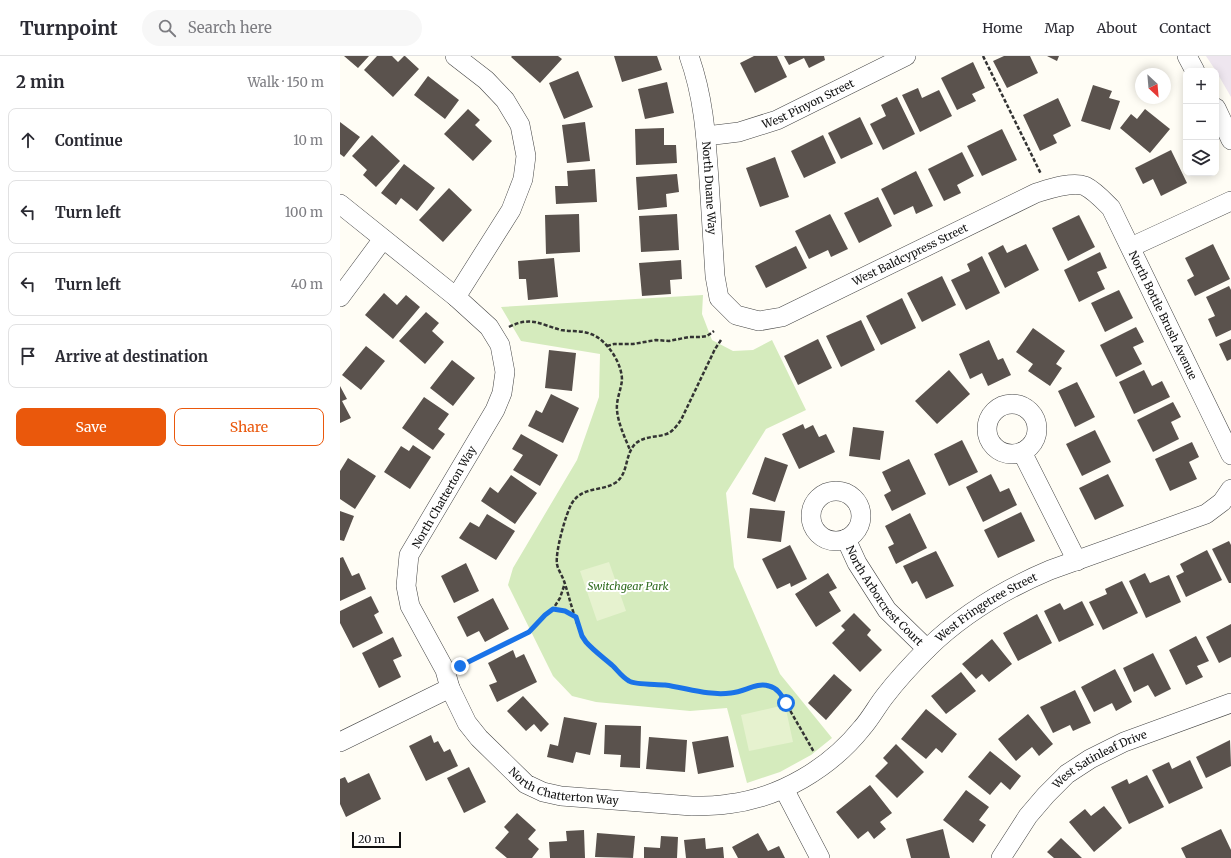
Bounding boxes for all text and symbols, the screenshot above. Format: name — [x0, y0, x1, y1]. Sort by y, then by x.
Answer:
search box — [142, 10, 422, 46]
text: Turnpoint — [20, 16, 118, 40]
icon: search — [156, 17, 178, 39]
text: Search here — [188, 18, 272, 37]
text: Home — [982, 19, 1023, 37]
text: Map — [1045, 19, 1074, 37]
text: About — [1096, 19, 1137, 37]
text: Contact — [1159, 19, 1211, 37]
north arrow — [1135, 68, 1171, 104]
map controls — [1183, 68, 1219, 176]
button: + — [1183, 68, 1219, 104]
text: 2 min — [16, 71, 64, 93]
text: Walk · 150 m — [247, 74, 324, 91]
street label: West Pinyon Street — [759, 76, 857, 132]
button: − — [1183, 104, 1219, 140]
icon: ahead — [17, 129, 39, 151]
text: Continue — [55, 131, 123, 150]
text: 10 m — [293, 132, 323, 149]
button: layers — [1183, 140, 1219, 176]
street label: North Duane Way — [699, 141, 719, 236]
icon: left — [17, 201, 39, 223]
text: Turn left — [55, 203, 121, 222]
text: 100 m — [285, 204, 323, 221]
street label: West Baldcypress Street — [849, 220, 970, 289]
street label: North Bottle Brush Avenue — [1126, 249, 1200, 382]
icon: left — [17, 273, 39, 295]
text: Turn left — [55, 275, 121, 294]
text: 40 m — [291, 276, 323, 293]
icon: arrive — [17, 345, 39, 367]
text: Arrive at destination — [55, 347, 208, 366]
button: Save — [16, 408, 166, 446]
button: Share — [174, 408, 324, 446]
street label: North Chatterton Way — [409, 443, 479, 551]
street label: North Arborcrest Court — [843, 543, 927, 649]
street label: West Fringetree Street — [932, 569, 1040, 645]
park label: Switchgear Park — [587, 579, 669, 593]
route end — [451, 657, 469, 675]
route start — [777, 694, 795, 712]
street label: West Satinleaf Drive — [1049, 727, 1149, 792]
street label: North Chatterton Way — [506, 764, 620, 807]
scale bar — [352, 830, 401, 849]
text: 20 m — [358, 832, 385, 846]

